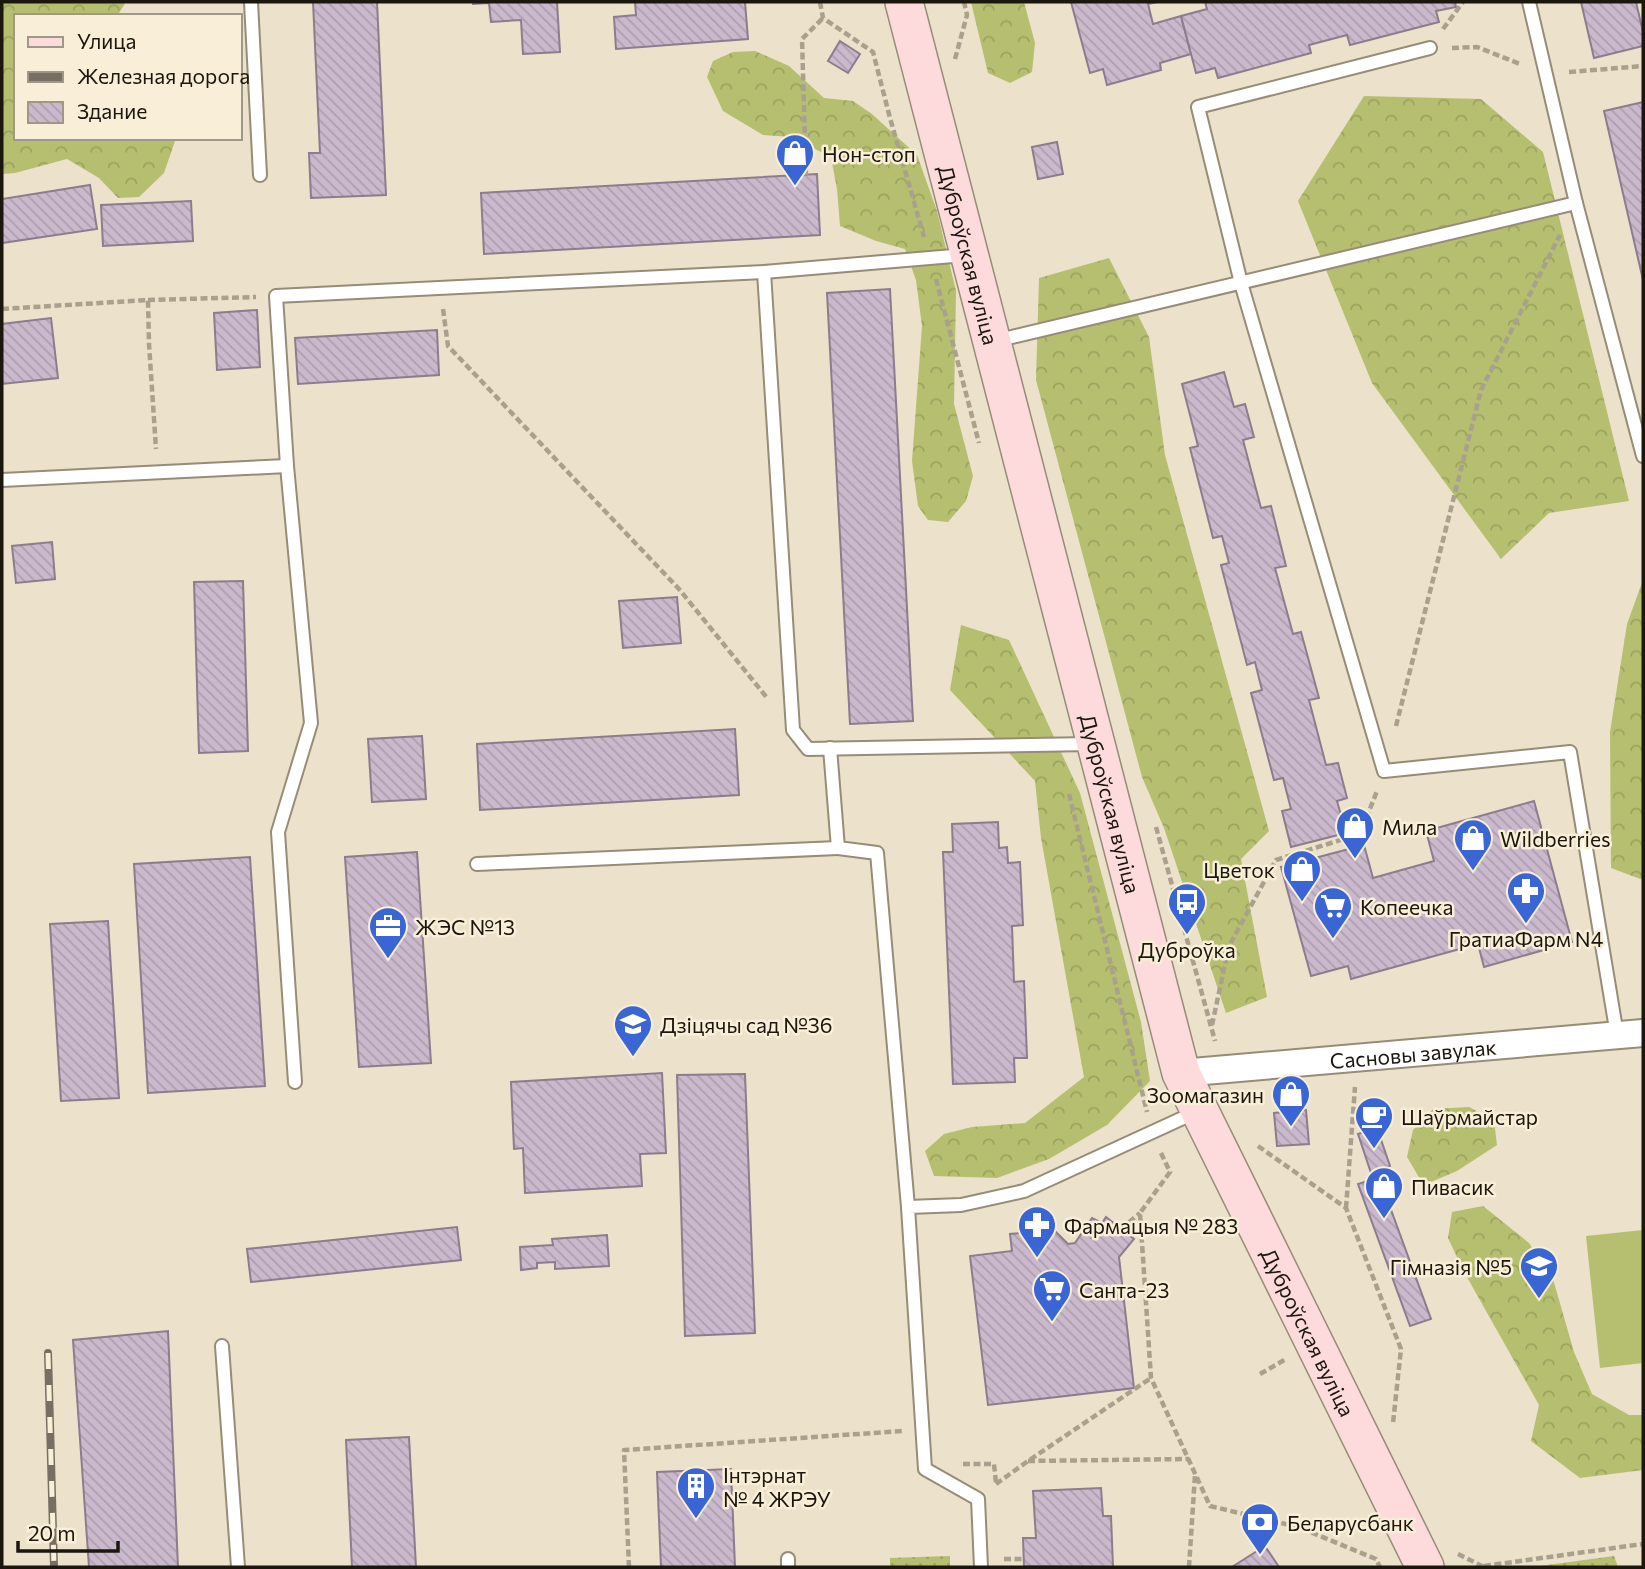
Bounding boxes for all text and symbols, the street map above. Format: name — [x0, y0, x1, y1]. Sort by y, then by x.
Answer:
legend — [14, 14, 242, 140]
text: Улица — [77, 28, 136, 53]
text: Железная дорога — [77, 63, 250, 88]
text: Здание — [77, 98, 147, 123]
shop icon: Нон-стоп — [774, 132, 816, 187]
place label: Нон-стоп — [822, 141, 916, 166]
street label: Дуброўская вуліца — [934, 162, 1005, 347]
street label: Дуброўская вуліца — [1076, 711, 1147, 896]
shop icon: Мила — [1334, 805, 1376, 860]
place label: Мила — [1382, 814, 1437, 839]
shop icon: Wildberries — [1452, 817, 1494, 872]
place label: Wildberries — [1500, 826, 1611, 851]
shop icon: Цветок — [1281, 848, 1323, 903]
place label: Цветок — [1203, 857, 1275, 882]
pharmacy icon: ГратиаФарм N4 — [1505, 870, 1547, 925]
bus stop icon: Дуброўка — [1166, 881, 1208, 936]
supermarket icon: Копеечка — [1312, 885, 1354, 940]
place label: Копеечка — [1360, 894, 1453, 919]
office icon: ЖЭС №13 — [367, 905, 409, 960]
place label: ЖЭС №13 — [415, 914, 515, 939]
place label: ГратиаФарм N4 — [1449, 926, 1604, 951]
place label: Дуброўка — [1138, 937, 1236, 962]
school or university icon: Дзіцячы сад №36 — [612, 1003, 654, 1058]
place label: Дзіцячы сад №36 — [660, 1012, 833, 1037]
street label: Сасновы завулак — [1329, 1033, 1497, 1073]
shop icon: Зоомагазин — [1270, 1073, 1312, 1128]
place label: Зоомагазин — [1147, 1082, 1264, 1107]
cafe icon: Шаўрмайстар — [1353, 1095, 1395, 1150]
place label: Шаўрмайстар — [1401, 1104, 1538, 1129]
shop icon: Пивасик — [1363, 1165, 1405, 1220]
place label: Пивасик — [1411, 1174, 1494, 1199]
pharmacy icon: Фармацыя № 283 — [1016, 1204, 1058, 1259]
place label: Фармацыя № 283 — [1064, 1213, 1238, 1238]
street label: Дуброўская вуліца — [1257, 1244, 1361, 1420]
school or university icon: Гімназія №5 — [1518, 1245, 1560, 1300]
place label: Гімназія №5 — [1390, 1254, 1512, 1279]
supermarket icon: Санта-23 — [1031, 1268, 1073, 1323]
place label: Санта-23 — [1079, 1277, 1170, 1302]
place label: Інтэрнат № 4 ЖРЭУ — [723, 1462, 831, 1511]
building icon: Інтэрнат № 4 ЖРЭУ — [675, 1465, 717, 1520]
bank icon: Беларусбанк — [1239, 1501, 1281, 1556]
scale bar — [18, 1510, 117, 1554]
place label: Беларусбанк — [1287, 1510, 1414, 1535]
text: 20 m — [28, 1520, 76, 1545]

